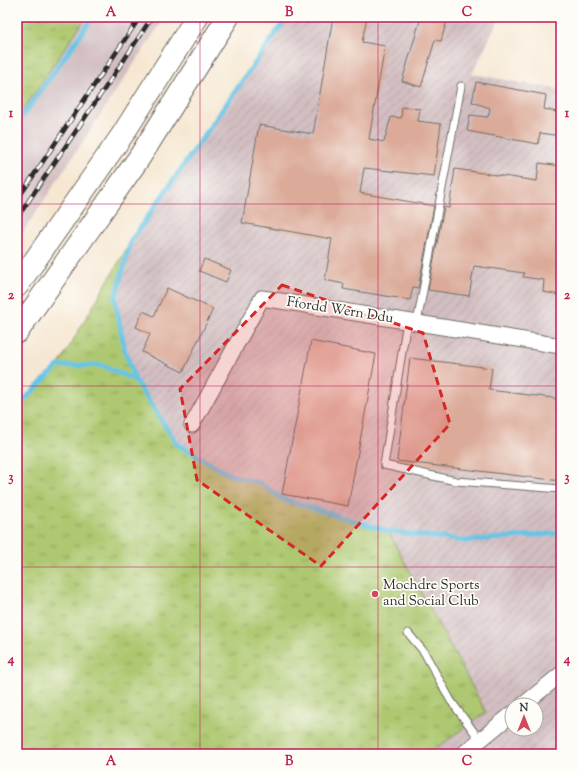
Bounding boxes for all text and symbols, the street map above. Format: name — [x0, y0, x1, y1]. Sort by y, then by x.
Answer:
text: A — [106, 4, 117, 22]
text: B — [285, 4, 294, 22]
text: C — [462, 4, 472, 22]
text: 1 — [9, 105, 14, 123]
text: 1 — [565, 105, 570, 123]
text: 2 — [8, 287, 15, 305]
text: 2 — [564, 287, 571, 305]
street label: Ffordd Wern Ddu — [285, 293, 395, 329]
text: 3 — [8, 469, 14, 487]
text: 3 — [564, 469, 570, 487]
place label: Mochdre Sports and Social Club — [383, 576, 480, 612]
marker: Mochdre Sports and Social Club — [370, 589, 380, 599]
text: 4 — [7, 651, 15, 669]
text: 4 — [563, 651, 571, 669]
north arrow — [504, 697, 544, 737]
text: N — [519, 700, 529, 716]
text: A — [106, 753, 117, 771]
text: B — [285, 753, 294, 771]
text: C — [462, 753, 472, 771]

